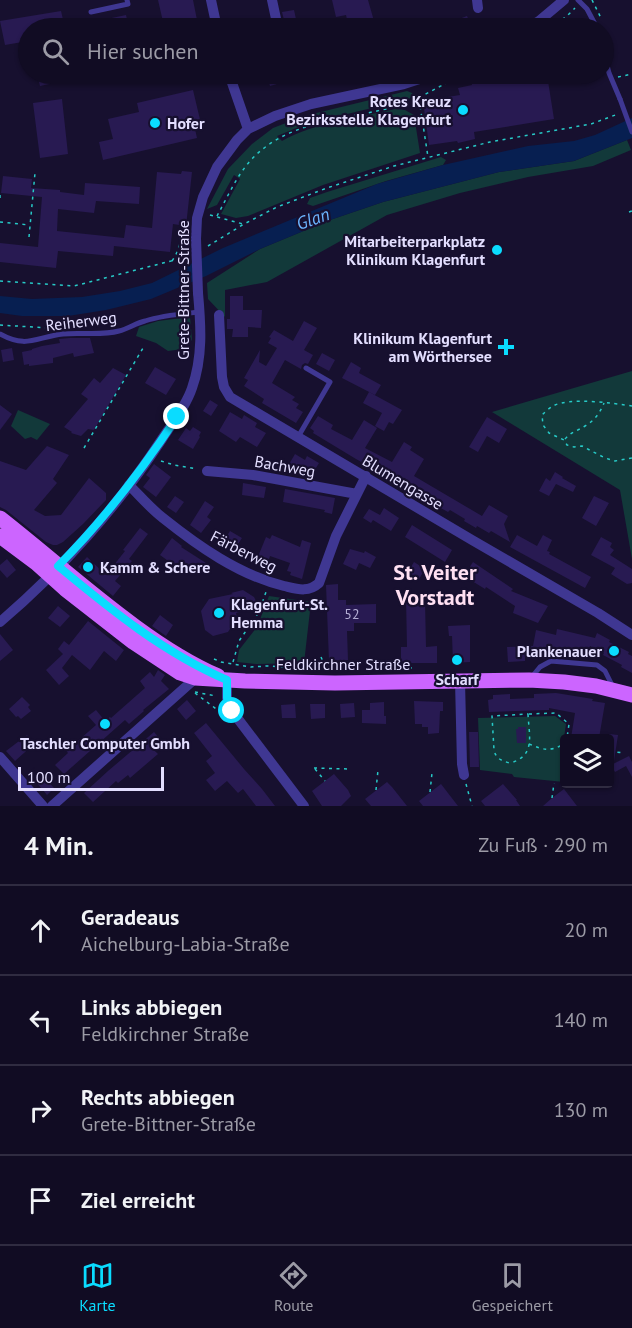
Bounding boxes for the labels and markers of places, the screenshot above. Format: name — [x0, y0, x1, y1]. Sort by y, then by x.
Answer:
place label: Rotes Kreuz Bezirksstelle Klagenfurt — [286, 91, 451, 129]
marker: Rotes Kreuz Bezirksstelle Klagenfurt — [456, 103, 470, 117]
place label: Hofer — [167, 113, 205, 133]
marker: Hofer — [148, 116, 162, 130]
place label: Mitarbeiterparkplatz Klinikum Klagenfurt — [344, 231, 485, 269]
marker: Mitarbeiterparkplatz Klinikum Klagenfurt — [490, 243, 504, 257]
place label: Klinikum Klagenfurt am Wörthersee — [353, 328, 492, 366]
marker: Klinikum Klagenfurt am Wörthersee — [497, 338, 515, 356]
place label: Kamm & Schere — [100, 557, 210, 577]
marker: Kamm & Schere — [81, 560, 95, 574]
place label: Klagenfurt-St. Hemma — [231, 594, 328, 632]
marker: Klagenfurt-St. Hemma — [212, 606, 226, 620]
place label: Plankenauer — [517, 641, 602, 661]
marker: Plankenauer — [607, 644, 621, 658]
marker: Scharf — [450, 653, 464, 667]
place label: Scharf — [436, 669, 479, 689]
marker: Taschler Computer Gmbh — [98, 717, 112, 731]
place label: Taschler Computer Gmbh — [20, 733, 190, 753]

